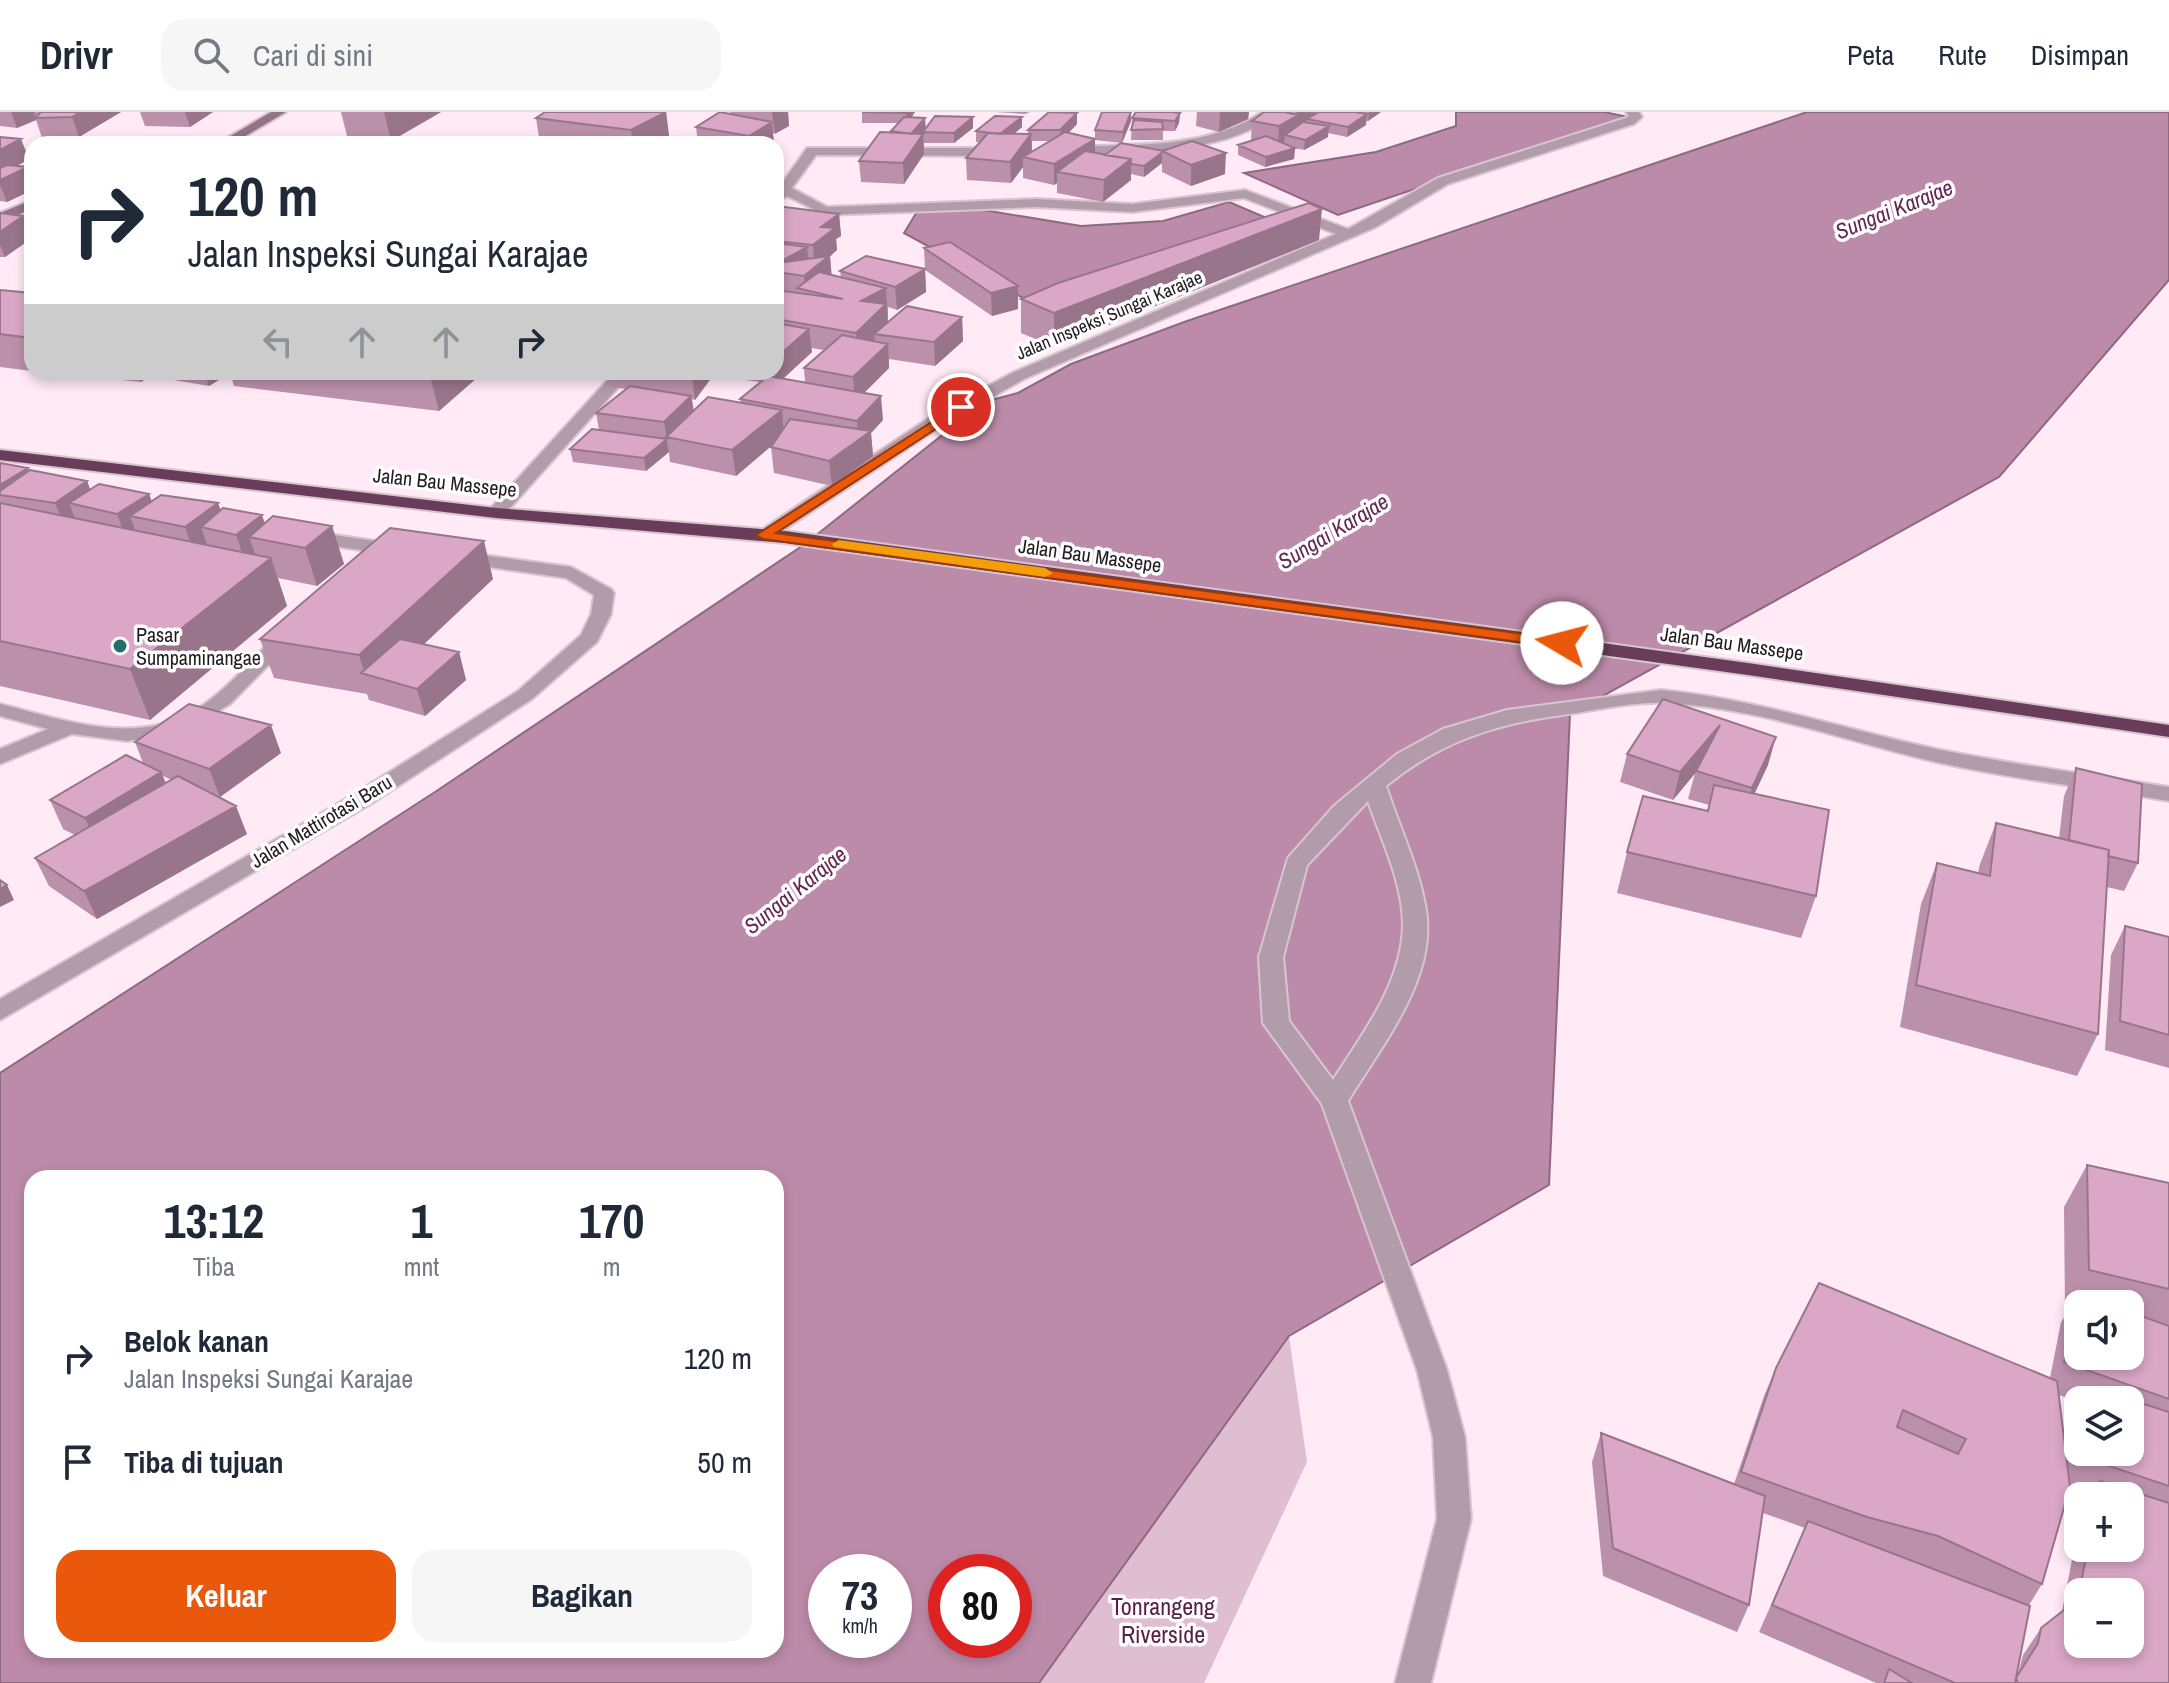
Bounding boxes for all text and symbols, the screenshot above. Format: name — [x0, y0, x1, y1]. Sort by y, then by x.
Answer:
search box — [161, 19, 721, 91]
text: Drivr — [40, 30, 113, 81]
icon: search — [189, 33, 233, 77]
text: Cari di sini — [253, 35, 373, 75]
text: Peta — [1847, 36, 1894, 74]
text: Rute — [1938, 36, 1987, 74]
text: Disimpan — [2031, 36, 2129, 74]
text: 120 m — [188, 158, 318, 233]
icon: right — [56, 168, 160, 272]
water label: Sungai Karajae — [1831, 172, 1957, 246]
text: Jalan Inspeksi Sungai Karajae — [188, 230, 588, 278]
street label: Jalan Inspeksi Sungai Karajae — [1012, 264, 1206, 366]
icon: left — [256, 320, 300, 364]
icon: ahead — [340, 320, 384, 364]
icon: ahead — [424, 320, 468, 364]
icon: right — [508, 320, 552, 364]
pin — [927, 373, 995, 441]
icon: arrive — [939, 385, 983, 429]
street label: Jalan Bau Massepe — [372, 461, 518, 503]
water label: Sungai Karajae — [1272, 486, 1394, 576]
street label: Jalan Bau Massepe — [1017, 532, 1163, 578]
position arrow — [1520, 601, 1604, 685]
street label: Jalan Bau Massepe — [1659, 620, 1805, 666]
place label: Pasar Sumpaminangae — [136, 621, 261, 671]
marker: Pasar Sumpaminangae — [111, 637, 129, 655]
street label: Jalan Mattirotasi Baru — [245, 768, 397, 874]
water label: Sungai Karajae — [737, 839, 853, 941]
text: 13:12 — [164, 1188, 264, 1253]
text: 1 — [411, 1188, 432, 1253]
text: 170 — [579, 1188, 644, 1253]
text: Tiba — [193, 1249, 235, 1284]
text: mnt — [404, 1249, 439, 1284]
text: m — [603, 1249, 621, 1284]
map controls — [2064, 1290, 2144, 1658]
button: sound — [2064, 1290, 2144, 1370]
text: Belok kanan — [124, 1321, 269, 1361]
icon: right — [56, 1336, 100, 1380]
text: 120 m — [684, 1338, 752, 1378]
text: Jalan Inspeksi Sungai Karajae — [124, 1361, 413, 1396]
button: layers — [2064, 1386, 2144, 1466]
icon: arrive — [56, 1440, 100, 1484]
text: Tiba di tujuan — [124, 1442, 284, 1482]
text: 50 m — [697, 1442, 752, 1482]
button: + — [2064, 1482, 2144, 1562]
button: Keluar — [56, 1550, 396, 1642]
button: Bagikan — [412, 1550, 752, 1642]
speed limit sign: 80 — [928, 1554, 1032, 1658]
text: 73 — [842, 1569, 878, 1622]
button: − — [2064, 1578, 2144, 1658]
park label: Tonrangeng Riverside — [1111, 1590, 1215, 1650]
text: km/h — [842, 1612, 878, 1639]

